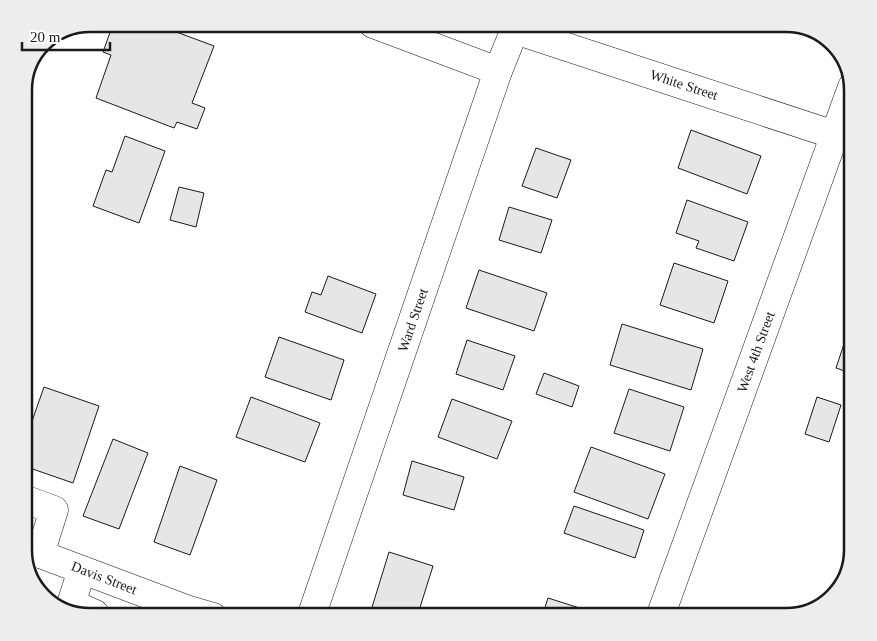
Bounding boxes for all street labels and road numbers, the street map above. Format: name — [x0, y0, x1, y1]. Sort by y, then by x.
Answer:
street label: White Street — [648, 67, 720, 103]
street label: Ward Street — [395, 286, 431, 354]
street label: West 4th Street — [734, 309, 778, 395]
street label: Davis Street — [69, 559, 139, 597]

